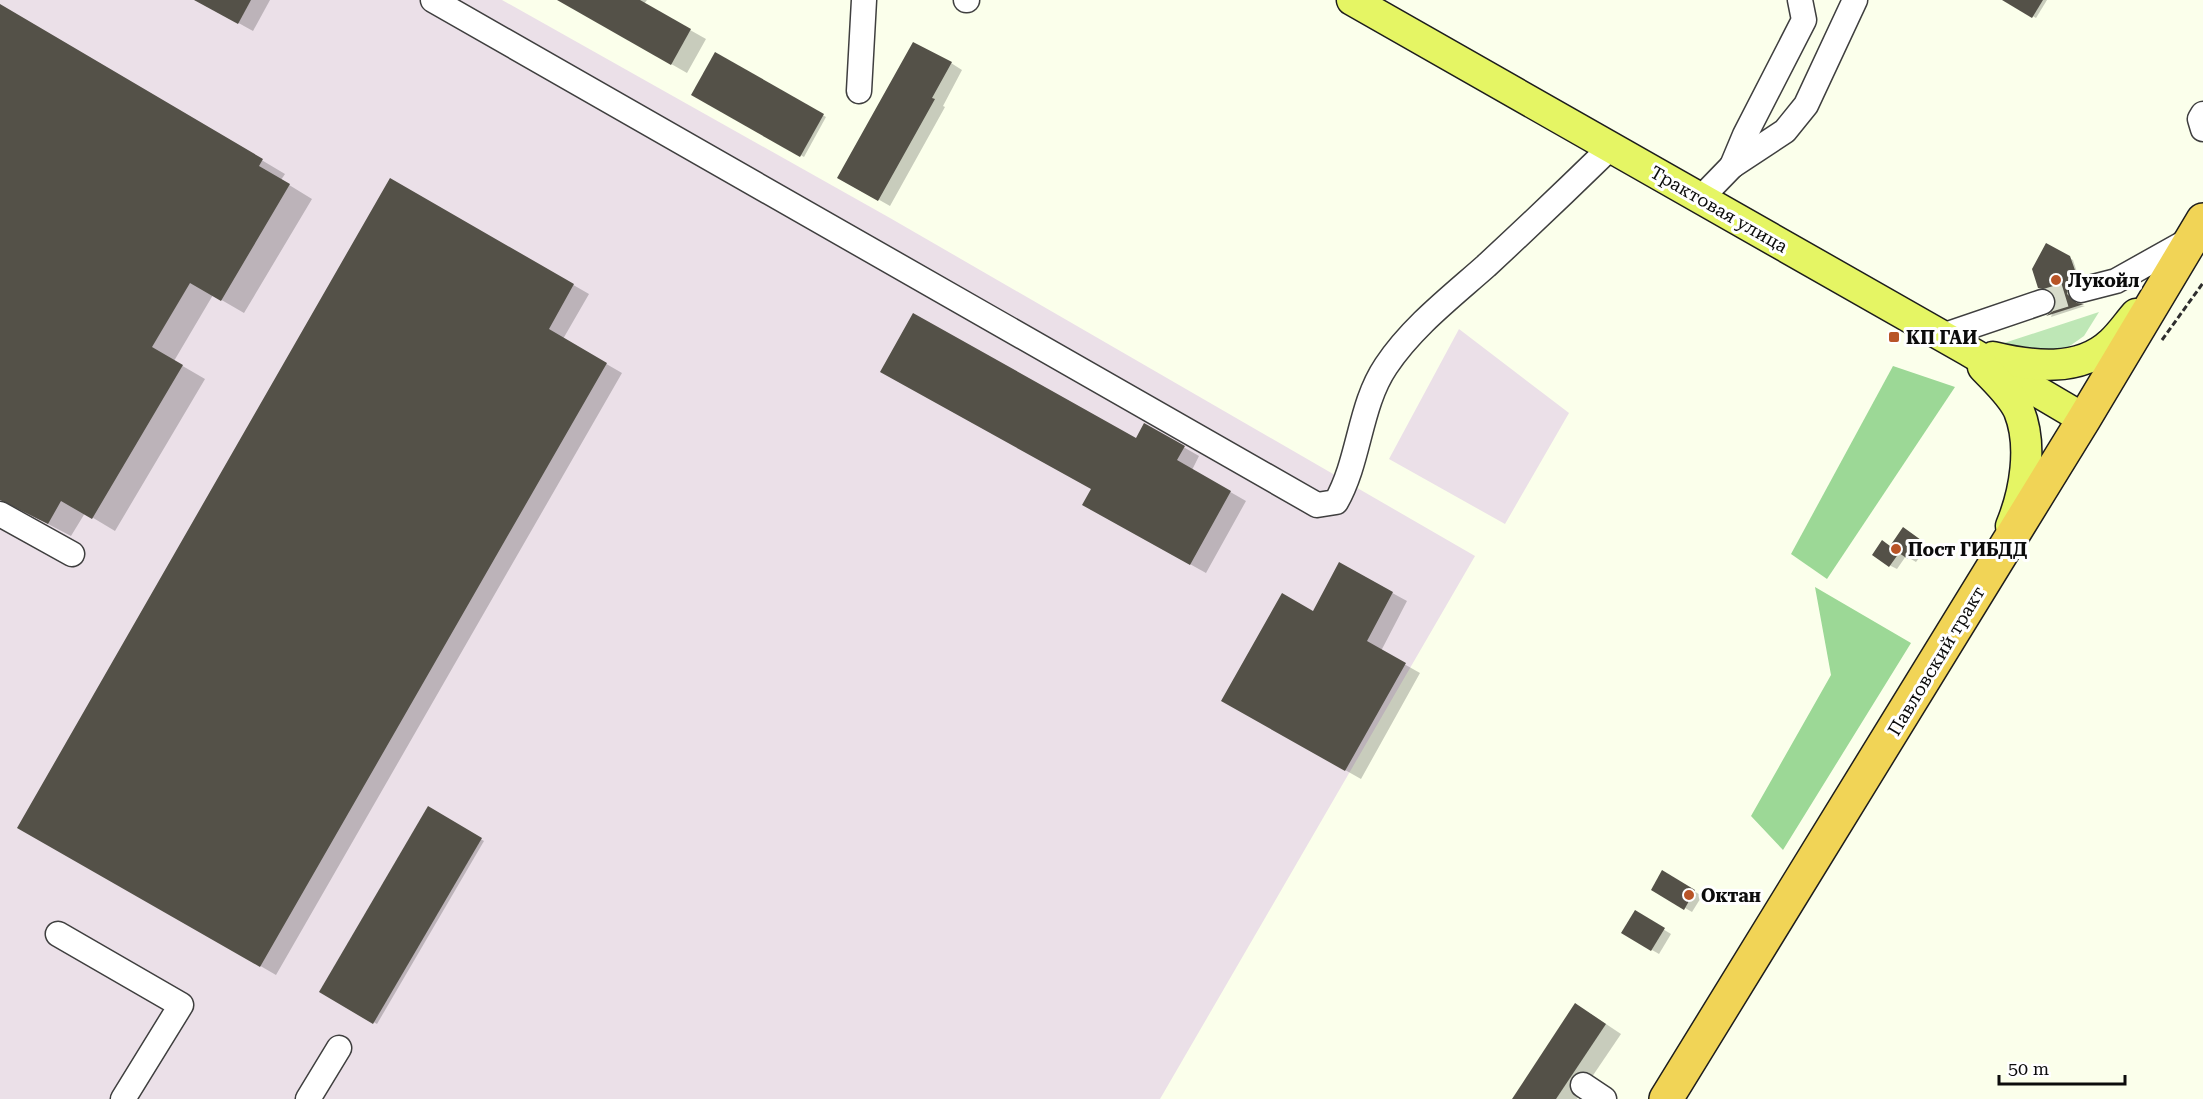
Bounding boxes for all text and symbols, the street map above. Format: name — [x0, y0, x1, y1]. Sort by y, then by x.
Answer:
street label: Трактовая улица — [1647, 161, 1792, 257]
place label: Лукойл — [2068, 270, 2139, 291]
marker: Лукойл — [2049, 273, 2063, 287]
place label: КП ГАИ — [1906, 327, 1977, 348]
marker: КП ГАИ — [1887, 330, 1901, 344]
place label: Пост ГИБДД — [1908, 539, 2027, 560]
marker: Пост ГИБДД — [1889, 542, 1903, 556]
street label: Павловский тракт — [1883, 583, 1989, 739]
place label: Октан — [1701, 885, 1761, 906]
marker: Октан — [1682, 888, 1696, 902]
scale bar — [1999, 1048, 2125, 1086]
text: 50 m — [2008, 1058, 2049, 1079]

